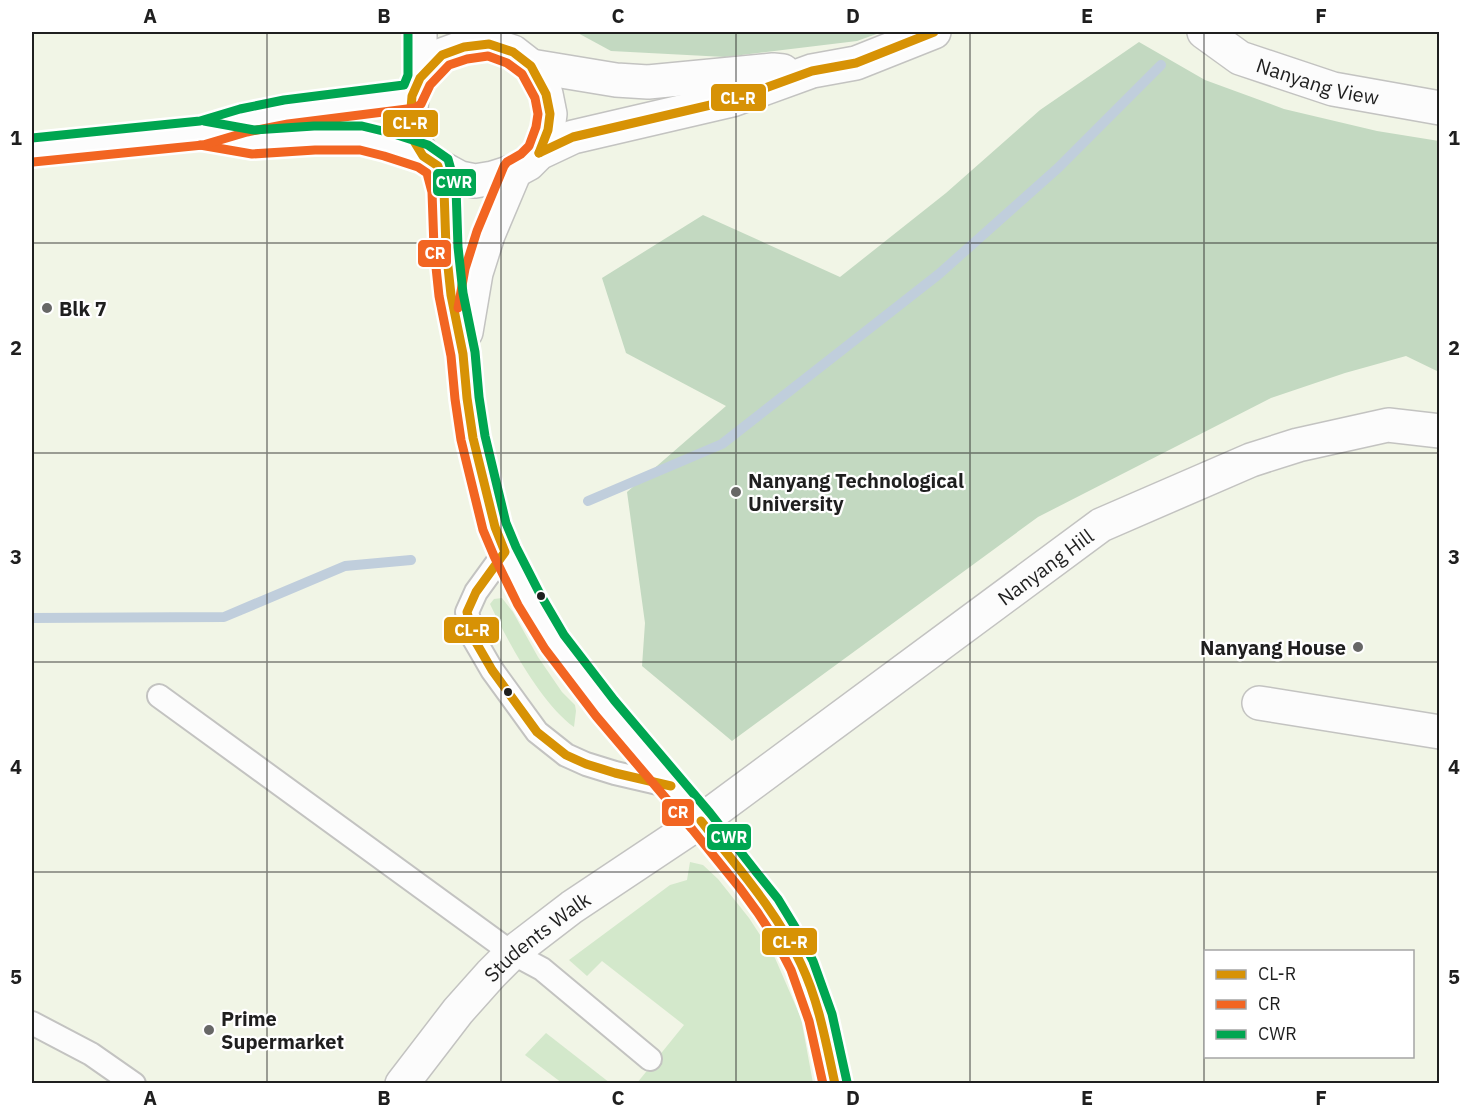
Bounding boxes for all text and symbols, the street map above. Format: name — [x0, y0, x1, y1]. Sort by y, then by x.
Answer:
text: A — [143, 2, 157, 29]
text: B — [377, 2, 391, 29]
text: C — [611, 2, 625, 29]
text: D — [846, 2, 860, 29]
text: E — [1081, 2, 1093, 29]
text: F — [1315, 2, 1327, 29]
street label: Nanyang View — [1253, 51, 1381, 110]
line badge: CL-R — [710, 83, 767, 112]
text: CL-R — [720, 88, 756, 108]
line badge: CL-R — [382, 109, 439, 138]
text: CL-R — [392, 113, 428, 133]
text: 1 — [10, 124, 22, 151]
text: 1 — [1448, 124, 1460, 151]
line badge: CWR — [432, 168, 477, 197]
text: CWR — [436, 172, 473, 192]
line badge: CR — [417, 239, 452, 268]
text: CR — [424, 243, 446, 263]
place label: Blk 7 — [59, 295, 107, 322]
marker: Blk 7 — [40, 301, 54, 315]
text: 2 — [10, 334, 22, 361]
text: 2 — [1448, 334, 1460, 361]
place label: Nanyang Technological University — [748, 467, 964, 517]
marker: Nanyang Technological University — [729, 485, 743, 499]
street label: Nanyang Hill — [992, 522, 1099, 611]
text: 3 — [10, 543, 22, 570]
text: 3 — [1448, 543, 1460, 570]
unlabelled marker — [535, 590, 547, 602]
line badge: CL-R — [443, 616, 500, 644]
text: CL-R — [454, 620, 490, 640]
place label: Nanyang House — [1200, 634, 1346, 661]
marker: Nanyang House — [1351, 640, 1365, 654]
unlabelled marker — [502, 686, 514, 698]
text: 4 — [10, 753, 22, 780]
text: 4 — [1448, 753, 1460, 780]
line badge: CR — [661, 798, 695, 827]
text: CR — [667, 802, 689, 822]
line badge: CWR — [706, 823, 752, 851]
text: CWR — [711, 827, 748, 847]
street label: Students Walk — [478, 885, 596, 987]
line badge: CL-R — [761, 927, 818, 956]
text: CL-R — [772, 932, 808, 952]
legend — [1204, 950, 1414, 1058]
text: CL-R — [1258, 962, 1296, 985]
text: 5 — [10, 963, 22, 990]
text: 5 — [1448, 963, 1460, 990]
text: CR — [1258, 992, 1281, 1015]
place label: Prime Supermarket — [221, 1005, 344, 1055]
text: CWR — [1258, 1022, 1297, 1045]
marker: Prime Supermarket — [202, 1023, 216, 1037]
text: A — [143, 1084, 157, 1111]
text: B — [377, 1084, 391, 1111]
text: C — [611, 1084, 625, 1111]
text: D — [846, 1084, 860, 1111]
text: E — [1081, 1084, 1093, 1111]
text: F — [1315, 1084, 1327, 1111]

